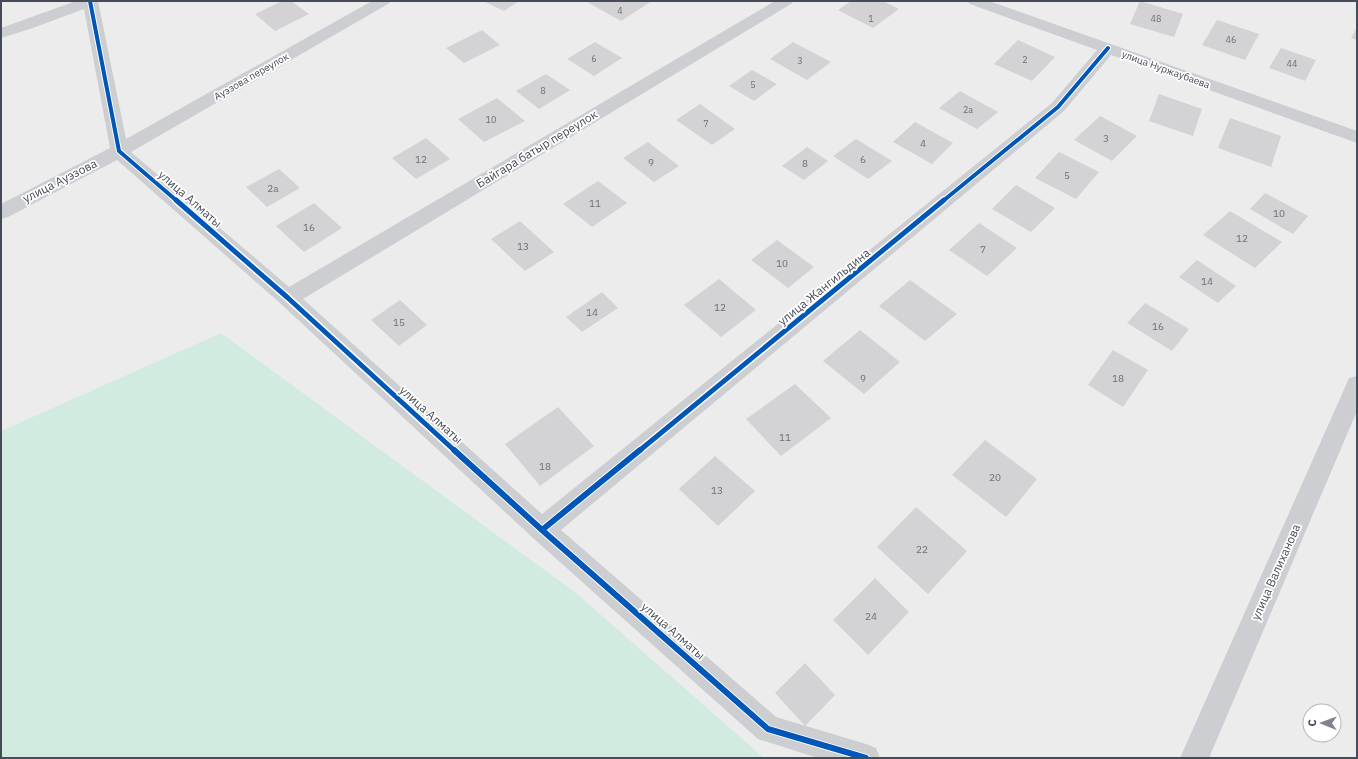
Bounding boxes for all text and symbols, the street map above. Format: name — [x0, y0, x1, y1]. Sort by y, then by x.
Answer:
house number: 4 — [617, 5, 623, 16]
house number: 1 — [868, 13, 874, 24]
house number: 48 — [1151, 13, 1161, 24]
house number: 46 — [1226, 34, 1236, 45]
street label: улица Нуржаубаева — [1120, 47, 1212, 92]
street label: Ауэзова переулок — [212, 50, 291, 103]
house number: 6 — [591, 53, 597, 64]
house number: 2 — [1022, 54, 1028, 65]
house number: 3 — [797, 55, 803, 66]
house number: 44 — [1287, 58, 1297, 69]
house number: 5 — [750, 79, 756, 90]
house number: 8 — [540, 85, 546, 96]
house number: 2а — [963, 104, 973, 115]
street label: Байгара батыр переулок — [473, 106, 600, 191]
house number: 10 — [486, 114, 496, 125]
house number: 7 — [703, 118, 709, 129]
house number: 3 — [1103, 132, 1109, 145]
house number: 4 — [920, 137, 926, 150]
house number: 12 — [415, 153, 427, 166]
house number: 6 — [860, 153, 866, 166]
street label: улица Ауэзова — [20, 155, 100, 206]
house number: 9 — [648, 156, 654, 169]
house number: 8 — [802, 157, 808, 170]
street label: улица Алматы — [155, 167, 225, 230]
house number: 5 — [1064, 169, 1070, 182]
house number: 2а — [267, 182, 279, 195]
house number: 11 — [589, 197, 601, 210]
house number: 10 — [1273, 207, 1285, 220]
house number: 16 — [303, 221, 315, 234]
house number: 12 — [1236, 232, 1248, 245]
house number: 13 — [517, 240, 529, 253]
house number: 7 — [980, 243, 986, 256]
street label: улица Жангильдина — [775, 244, 873, 328]
house number: 10 — [776, 257, 788, 270]
house number: 14 — [1201, 275, 1213, 288]
house number: 12 — [714, 301, 726, 314]
house number: 14 — [586, 306, 598, 319]
house number: 15 — [393, 316, 405, 329]
house number: 16 — [1152, 320, 1164, 333]
house number: 9 — [860, 372, 866, 385]
house number: 18 — [1112, 372, 1124, 385]
street label: улица Алматы — [397, 382, 466, 447]
house number: 11 — [779, 431, 791, 444]
house number: 18 — [539, 460, 551, 473]
house number: 20 — [989, 471, 1001, 484]
house number: 13 — [711, 484, 723, 497]
street label: улица Валиханова — [1248, 521, 1304, 622]
house number: 22 — [916, 543, 928, 556]
street label: улица Алматы — [638, 599, 708, 662]
house number: 24 — [865, 610, 877, 623]
north arrow — [1302, 703, 1342, 743]
text: С — [1305, 719, 1319, 727]

